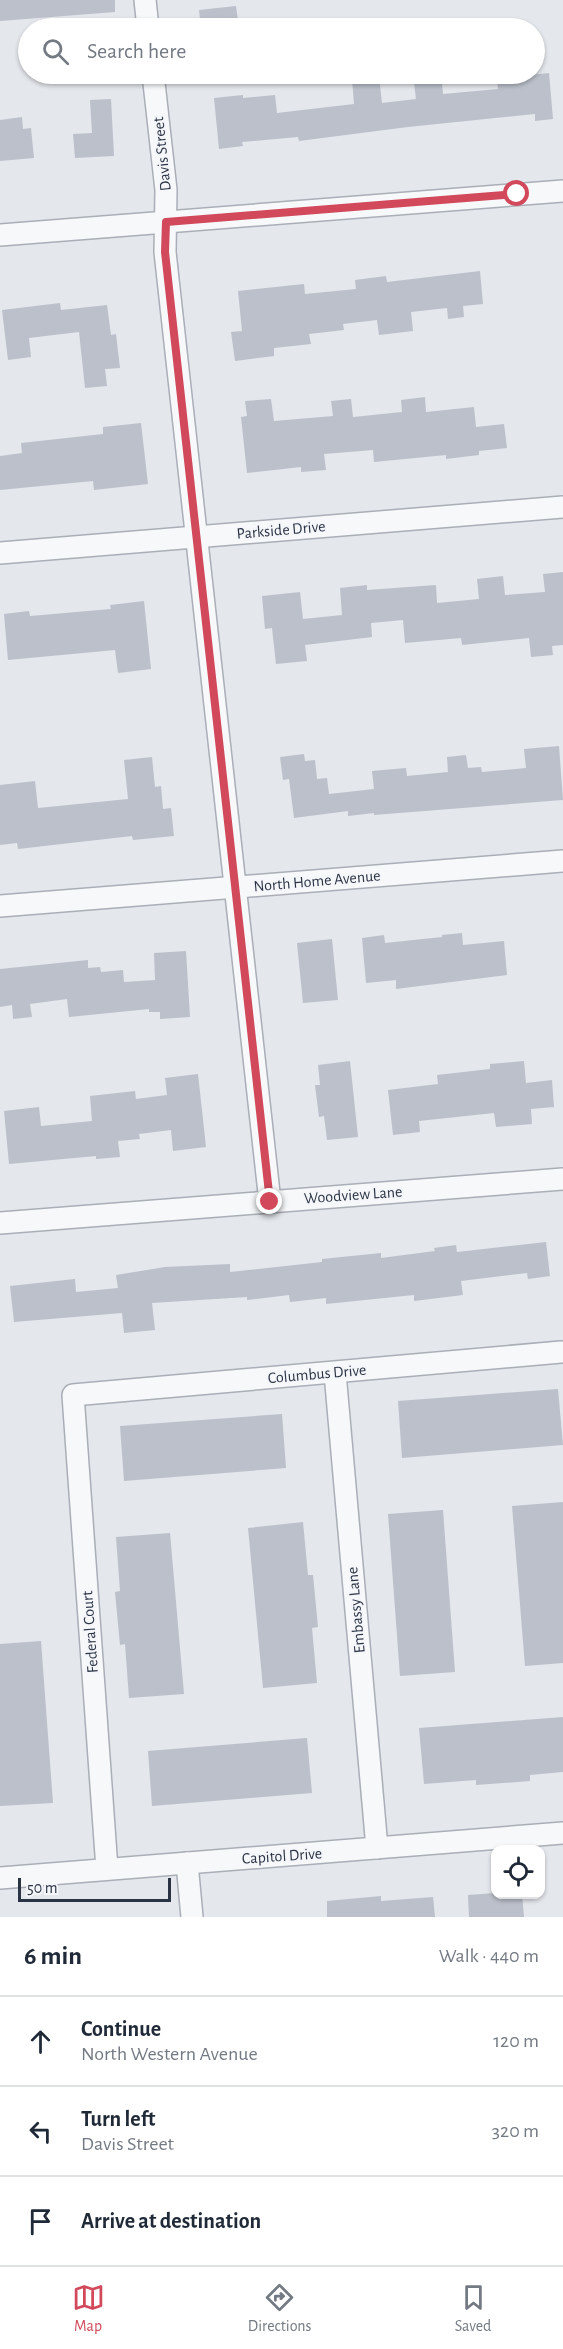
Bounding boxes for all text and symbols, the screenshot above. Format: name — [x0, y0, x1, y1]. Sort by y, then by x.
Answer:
search box — [18, 18, 545, 84]
icon: search — [39, 35, 72, 68]
text: Search here — [87, 40, 186, 62]
street label: Davis Street — [150, 116, 174, 192]
route start — [503, 180, 529, 206]
street label: Parkside Drive — [236, 518, 326, 542]
street label: North Home Avenue — [253, 867, 381, 895]
street label: Woodview Lane — [303, 1184, 403, 1206]
route end — [256, 1188, 282, 1214]
street label: Columbus Drive — [267, 1362, 367, 1386]
street label: Embassy Lane — [344, 1566, 369, 1654]
street label: Federal Court — [79, 1590, 101, 1674]
street label: Capitol Drive — [241, 1845, 323, 1867]
map controls — [491, 1845, 545, 1899]
button: locate — [491, 1845, 545, 1899]
scale bar — [18, 1875, 171, 1902]
text: 50 m — [27, 1880, 58, 1896]
text: 6 min — [24, 1943, 82, 1969]
text: Walk · 440 m — [439, 1946, 539, 1966]
text: Continue — [81, 2018, 161, 2040]
icon: ahead — [24, 2025, 57, 2058]
text: 120 m — [493, 2031, 539, 2051]
text: North Western Avenue — [81, 2044, 258, 2064]
text: Turn left — [81, 2108, 155, 2130]
icon: left — [24, 2115, 57, 2148]
text: 320 m — [492, 2121, 539, 2141]
text: Davis Street — [81, 2134, 174, 2154]
icon: arrive — [24, 2205, 57, 2238]
text: Arrive at destination — [81, 2210, 261, 2232]
tab: Map — [72, 2281, 105, 2336]
tab: Directions — [248, 2281, 312, 2336]
tab: Saved — [455, 2281, 491, 2336]

